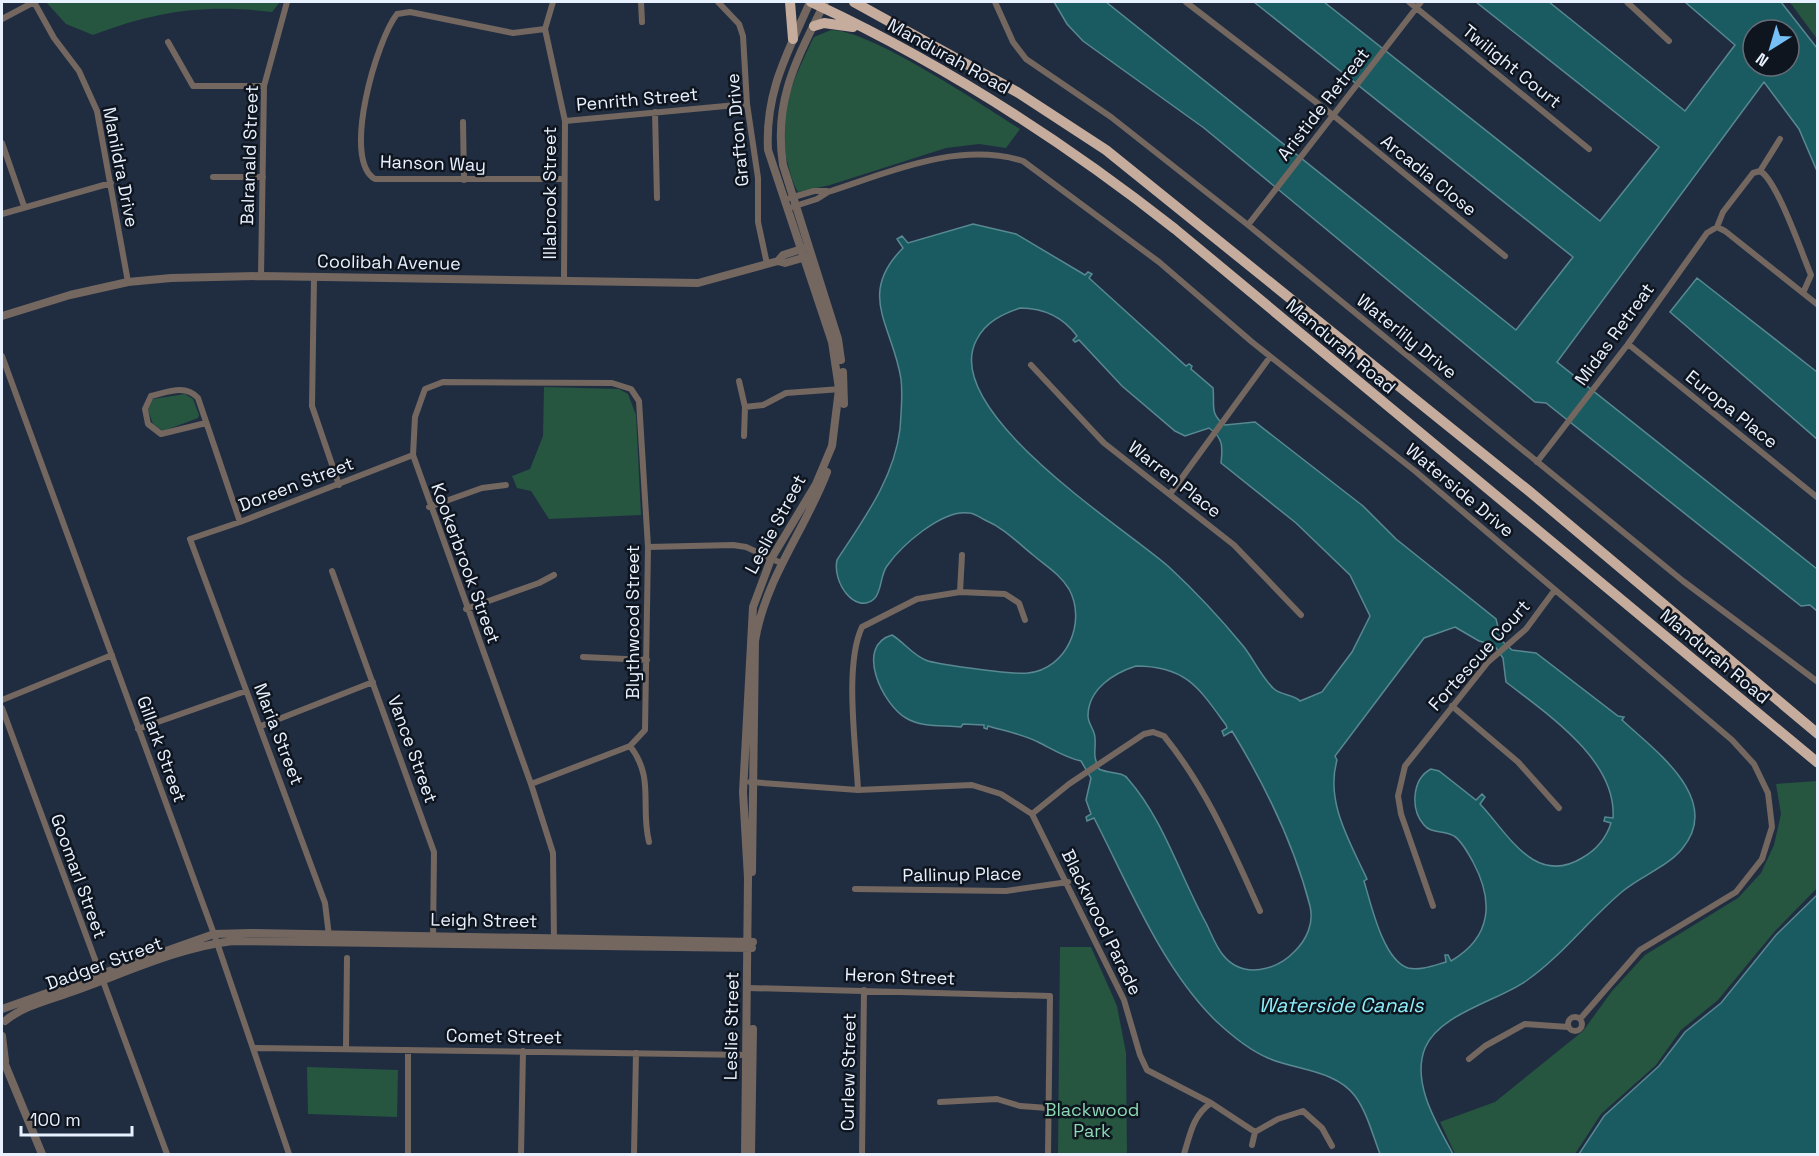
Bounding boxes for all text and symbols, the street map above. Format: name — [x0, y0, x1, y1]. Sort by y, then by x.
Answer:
street label: Mandurah Road — [884, 13, 1014, 99]
north arrow — [1741, 18, 1801, 78]
street label: Twilight Court — [1458, 19, 1566, 113]
street label: Aristide Retreat — [1272, 43, 1374, 165]
text: N — [1752, 48, 1773, 71]
street label: Grafton Drive — [721, 72, 753, 188]
street label: Penrith Street — [575, 82, 699, 116]
street label: Balranald Street — [235, 84, 263, 226]
street label: Manildra Drive — [98, 105, 144, 229]
street label: Illabrook Street — [538, 126, 561, 260]
street label: Arcadia Close — [1376, 129, 1482, 221]
street label: Hanson Way — [380, 150, 486, 176]
street label: Coolibah Avenue — [317, 249, 461, 275]
street label: Midas Retreat — [1569, 278, 1659, 390]
street label: Waterlily Drive — [1352, 288, 1462, 384]
street label: Mandurah Road — [1281, 293, 1401, 399]
street label: Europa Place — [1681, 365, 1783, 453]
street label: Warren Place — [1124, 435, 1226, 523]
street label: Waterside Drive — [1401, 438, 1519, 542]
street label: Doreen Street — [235, 451, 357, 517]
street label: Leslie Street — [739, 470, 811, 578]
street label: Kookerbrook Street — [426, 480, 506, 646]
street label: Blythwood Street — [621, 545, 644, 699]
street label: Fortescue Court — [1423, 595, 1535, 715]
street label: Mandurah Road — [1655, 603, 1775, 709]
street label: Maria Street — [249, 680, 309, 788]
street label: Vance Street — [383, 692, 443, 806]
street label: Gillark Street — [132, 693, 192, 805]
street label: Goomarl Street — [46, 811, 112, 941]
street label: Blackwood Parade — [1057, 845, 1147, 999]
street label: Pallinup Place — [902, 861, 1022, 887]
street label: Leigh Street — [430, 908, 538, 932]
street label: Dadger Street — [43, 931, 165, 995]
street label: Heron Street — [844, 963, 956, 989]
street label: Leslie Street — [719, 971, 743, 1081]
water label: Waterside Canals — [1258, 992, 1425, 1018]
street label: Curlew Street — [835, 1013, 861, 1131]
street label: Comet Street — [446, 1023, 562, 1049]
park label: Blackwood Park — [1045, 1098, 1139, 1142]
scale bar — [21, 1099, 132, 1137]
text: 100 m — [30, 1108, 81, 1131]

